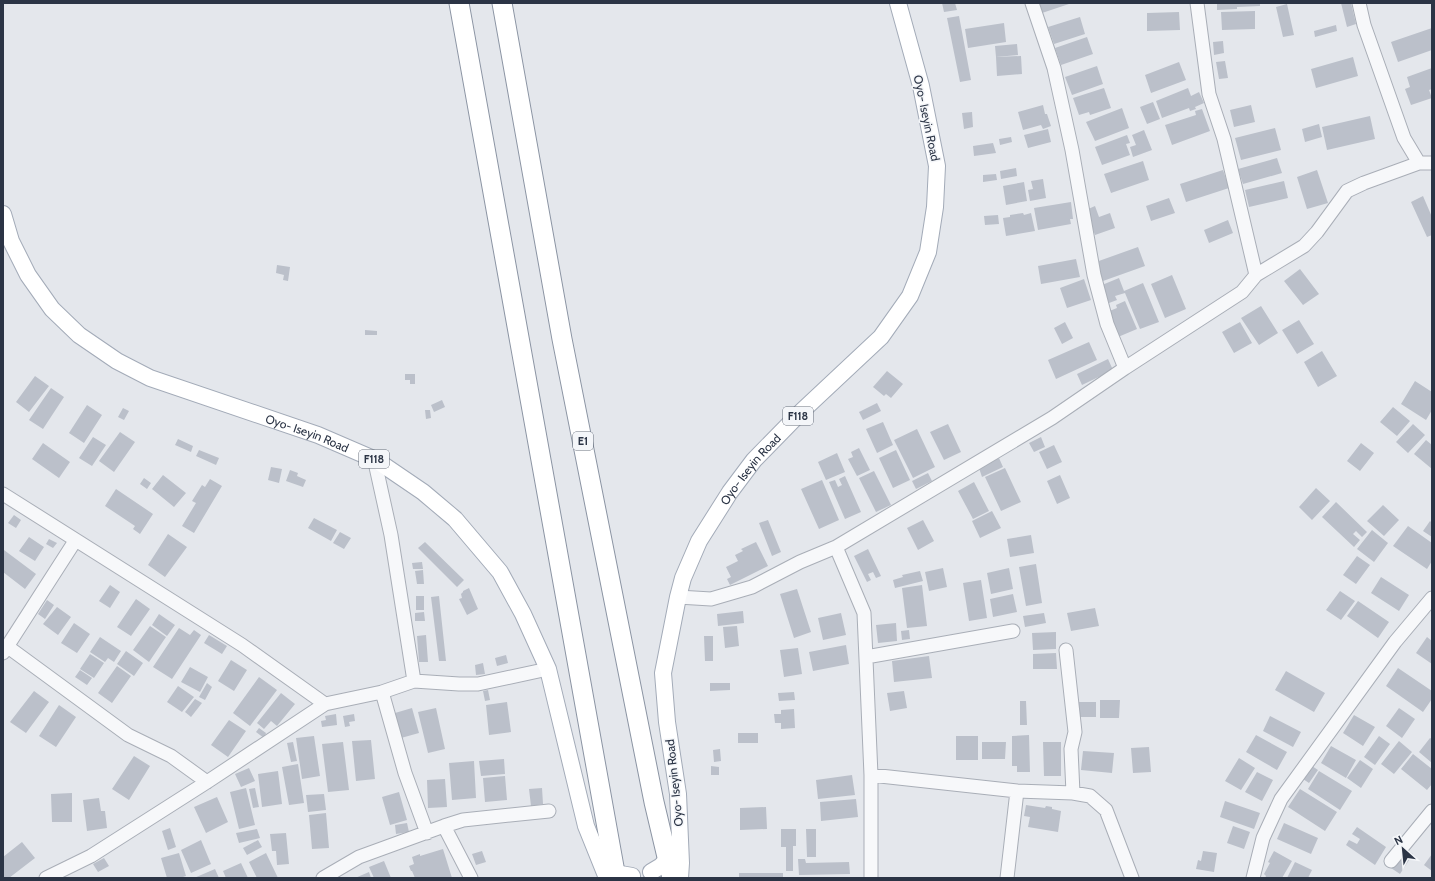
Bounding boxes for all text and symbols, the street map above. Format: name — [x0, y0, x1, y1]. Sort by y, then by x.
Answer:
street label: Oyo- Iseyin Road — [911, 74, 943, 162]
road number: F118 — [783, 407, 813, 425]
street label: Oyo- Iseyin Road — [264, 410, 351, 455]
street label: Oyo- Iseyin Road — [717, 430, 783, 507]
road number: E1 — [573, 432, 593, 450]
road number: F118 — [359, 450, 389, 468]
street label: Oyo- Iseyin Road — [662, 739, 686, 827]
north arrow — [1383, 829, 1423, 869]
text: N — [1392, 832, 1405, 848]

